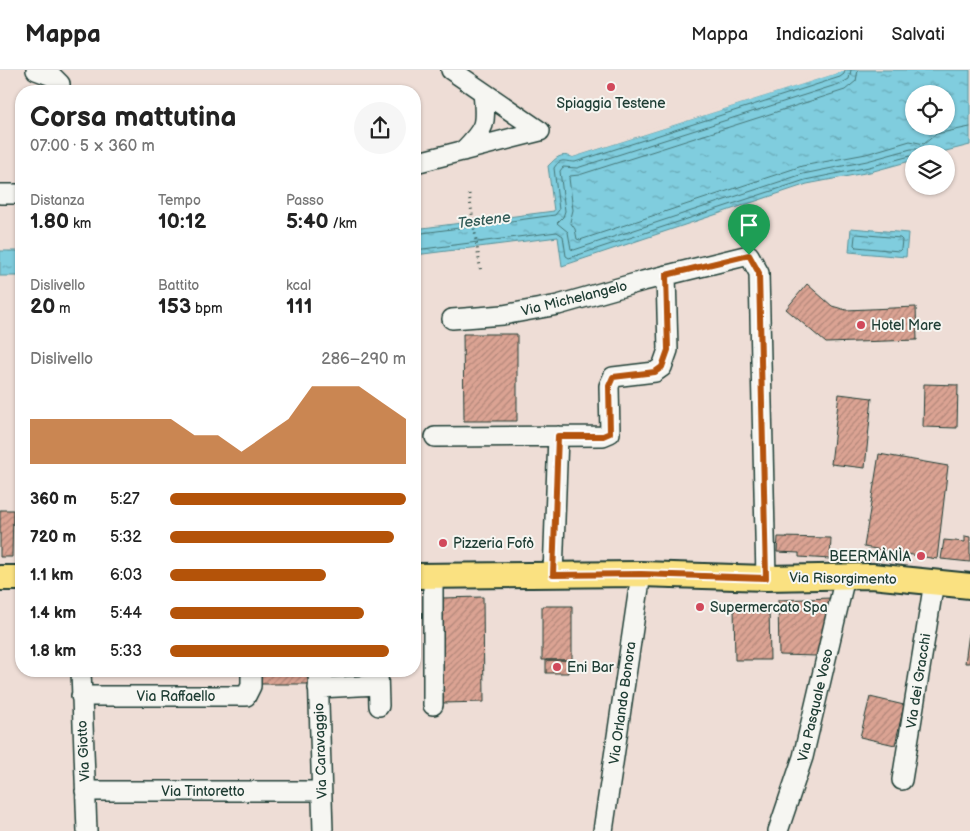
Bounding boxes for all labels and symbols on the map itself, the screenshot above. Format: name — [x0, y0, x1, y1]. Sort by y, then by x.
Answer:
marker: Spiaggia Testene — [605, 81, 617, 93]
place label: Spiaggia Testene — [556, 95, 666, 112]
pin — [728, 204, 770, 255]
water label: Testene — [456, 208, 512, 233]
street label: Via Michelangelo — [519, 277, 629, 320]
place label: Hotel Mare — [871, 317, 941, 334]
marker: Hotel Mare — [855, 319, 867, 331]
place label: Pizzeria Fofò — [453, 535, 534, 552]
marker: Pizzeria Fofò — [437, 537, 449, 549]
place label: BEERMÀNÌA — [829, 547, 911, 565]
marker: BEERMÀNÌA — [915, 550, 927, 562]
street label: Via Risorgimento — [789, 569, 897, 588]
place label: Supermercato Spa — [710, 599, 828, 616]
marker: Supermercato Spa — [694, 601, 706, 613]
street label: Via dei Gracchi — [903, 632, 934, 730]
street label: Via Orlando Bonora — [605, 640, 640, 766]
street label: Via Pasquale Voso — [794, 647, 837, 763]
place label: Eni Bar — [567, 659, 615, 676]
marker: Eni Bar — [551, 661, 563, 673]
street label: Via Raffaello — [137, 688, 215, 705]
street label: Via Caravaggio — [310, 703, 331, 799]
street label: Via Giotto — [73, 720, 94, 782]
street label: Via Tintoretto — [161, 783, 245, 800]

